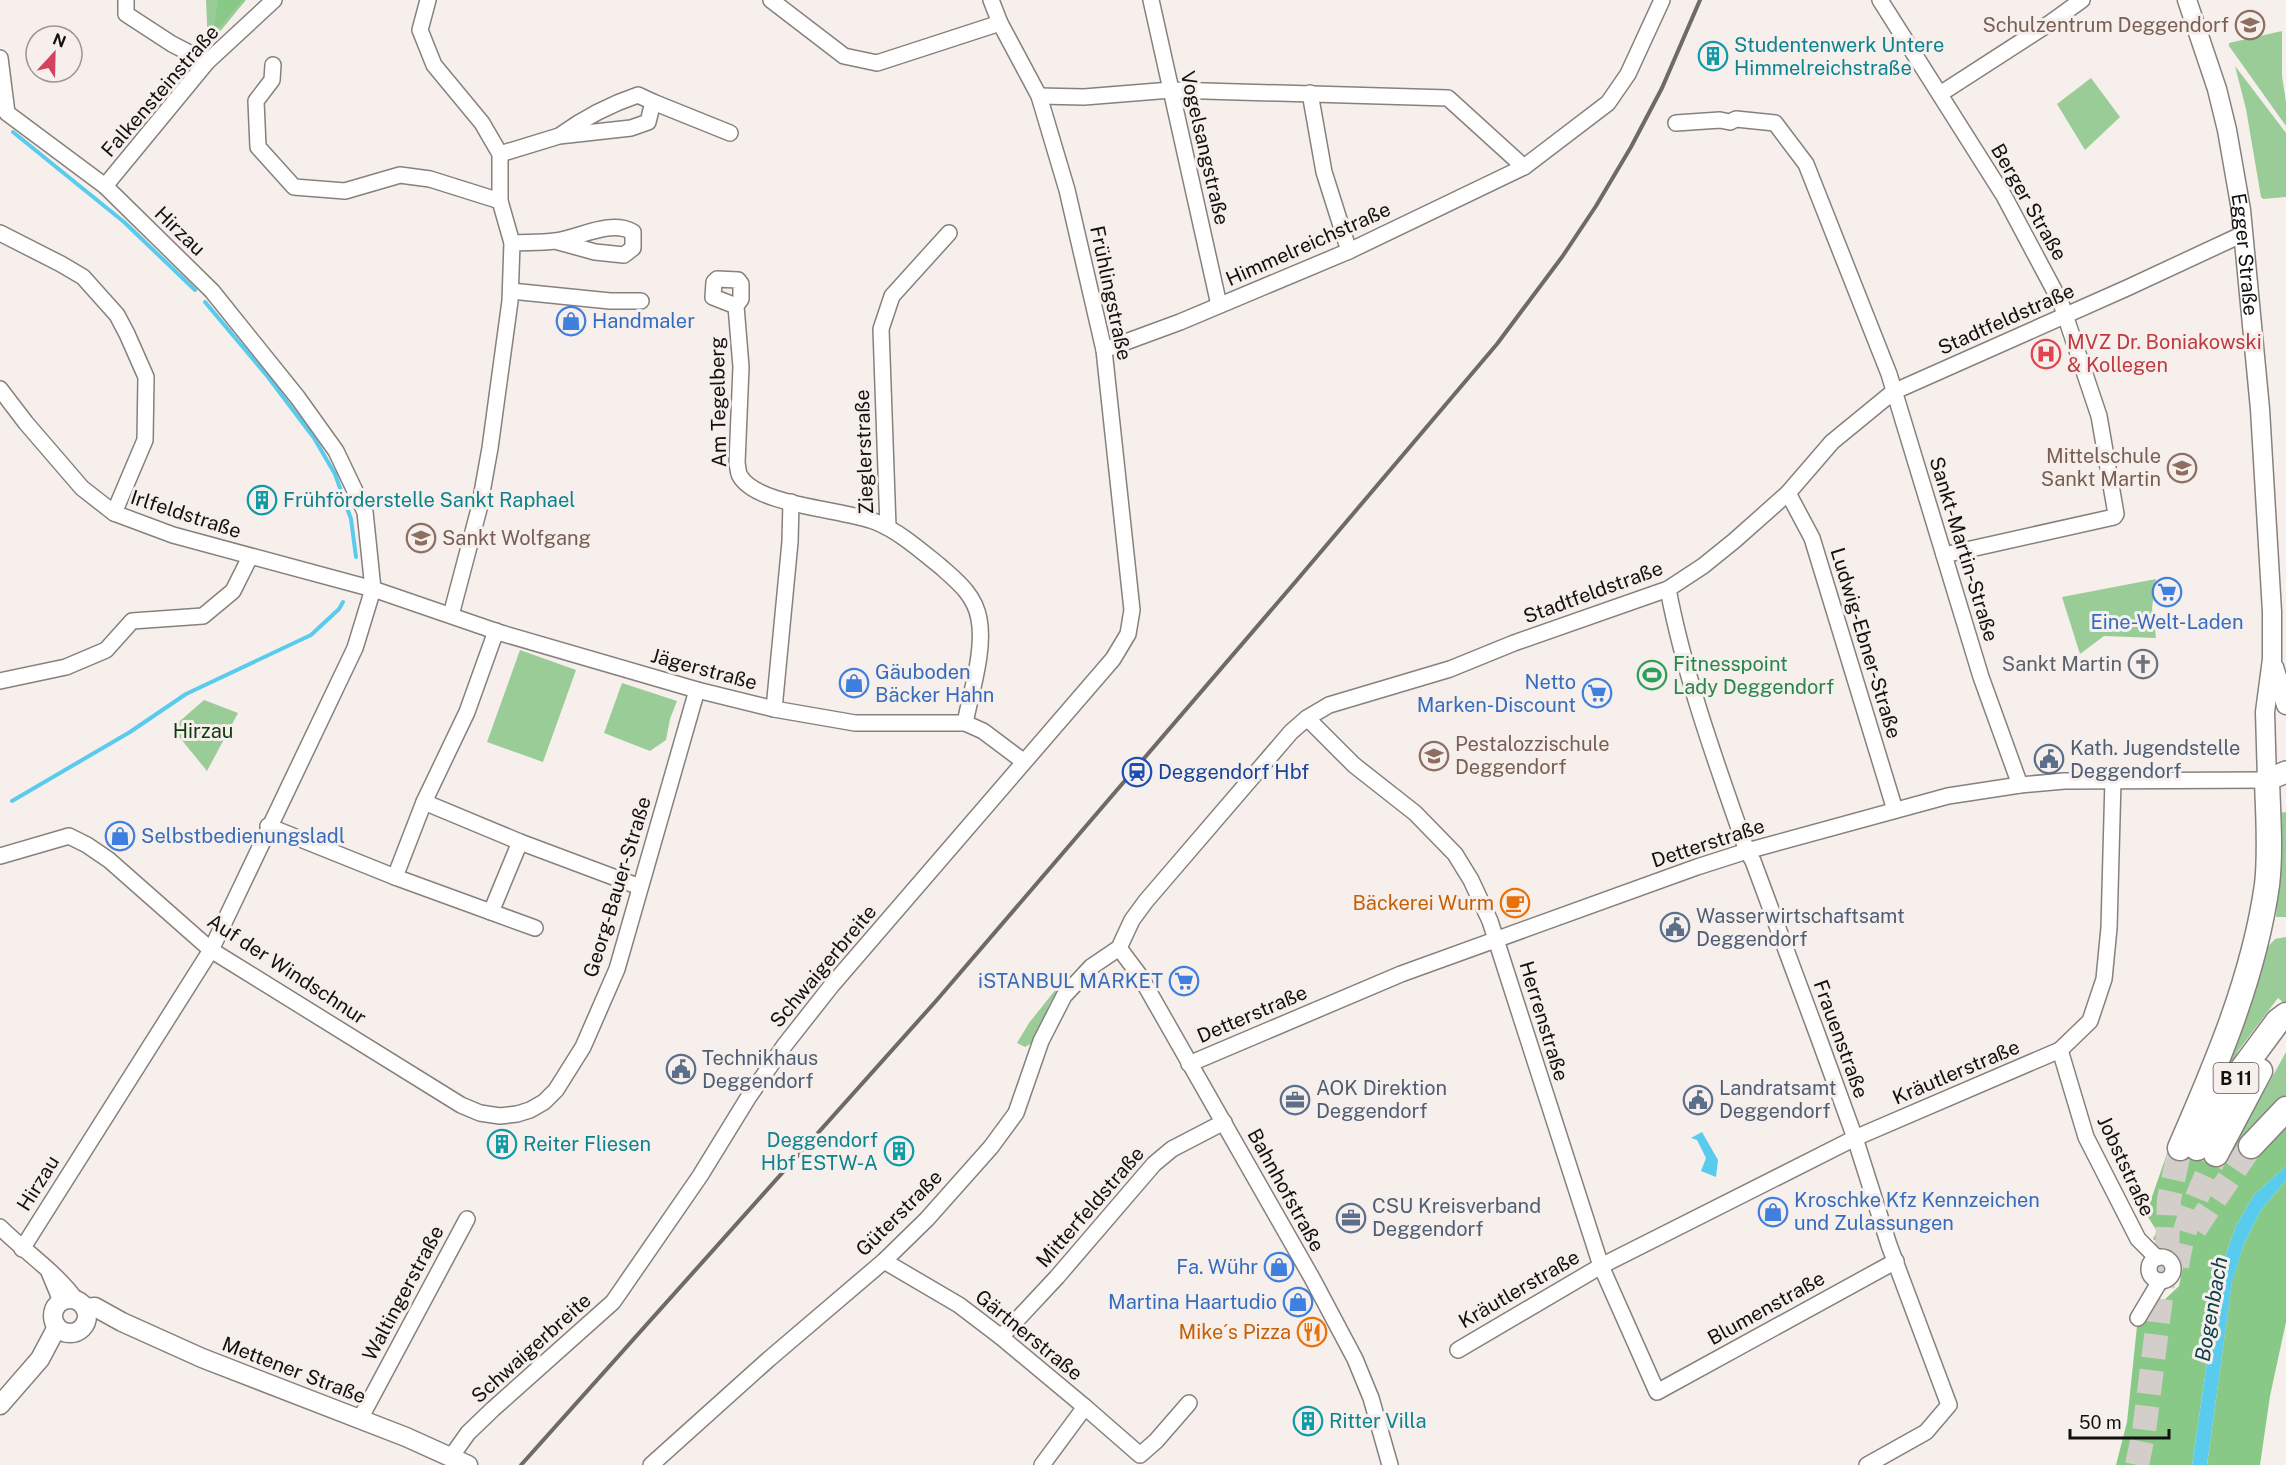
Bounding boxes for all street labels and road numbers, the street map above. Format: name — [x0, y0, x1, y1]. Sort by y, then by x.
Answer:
street label: Falkensteinstraße — [96, 20, 224, 162]
street label: Vogelsangstraße — [1176, 69, 1234, 227]
street label: Berger Straße — [1986, 139, 2072, 265]
street label: Egger Straße — [2226, 191, 2263, 317]
street label: Himmelreichstraße — [1222, 197, 1394, 291]
street label: Hirzau — [150, 201, 210, 261]
street label: Frühlingstraße — [1085, 224, 1137, 362]
street label: Stadtfeldstraße — [1934, 278, 2078, 360]
street label: Am Tegelberg — [705, 336, 731, 468]
street label: Zieglerstraße — [850, 389, 878, 515]
street label: Sankt-Martin-Straße — [1924, 454, 2004, 644]
street label: Irlfeldstraße — [128, 485, 244, 543]
street label: Ludwig-Ebner-Straße — [1826, 545, 1906, 741]
street label: Stadtfeldstraße — [1520, 556, 1666, 628]
street label: Jägerstraße — [648, 643, 760, 695]
street label: Georg-Bauer-Straße — [578, 794, 656, 980]
street label: Detterstraße — [1648, 813, 1768, 873]
street label: Schwaigerbreite — [765, 900, 881, 1032]
street label: Auf der Windschnur — [203, 909, 371, 1029]
street label: Herrenstraße — [1514, 958, 1574, 1084]
street label: Frauenstraße — [1809, 977, 1873, 1101]
street label: Detterstraße — [1193, 980, 1311, 1048]
street label: Kräutlerstraße — [1889, 1034, 2023, 1110]
road number: B 11 — [2214, 1063, 2258, 1093]
street label: Jobststraße — [2092, 1112, 2160, 1220]
street label: Bahnhofstraße — [1242, 1124, 1330, 1256]
street label: Mitterfeldstraße — [1031, 1142, 1149, 1272]
street label: Hirzau — [12, 1151, 64, 1215]
street label: Güterstraße — [851, 1165, 947, 1261]
street label: Waltingerstraße — [357, 1221, 449, 1365]
street label: Kräutlerstraße — [1454, 1245, 1584, 1333]
street label: Blumenstraße — [1703, 1266, 1829, 1350]
street label: Gärtnerstraße — [971, 1284, 1087, 1386]
street label: Schwaigerbreite — [466, 1288, 596, 1408]
street label: Mettener Straße — [219, 1332, 369, 1408]

